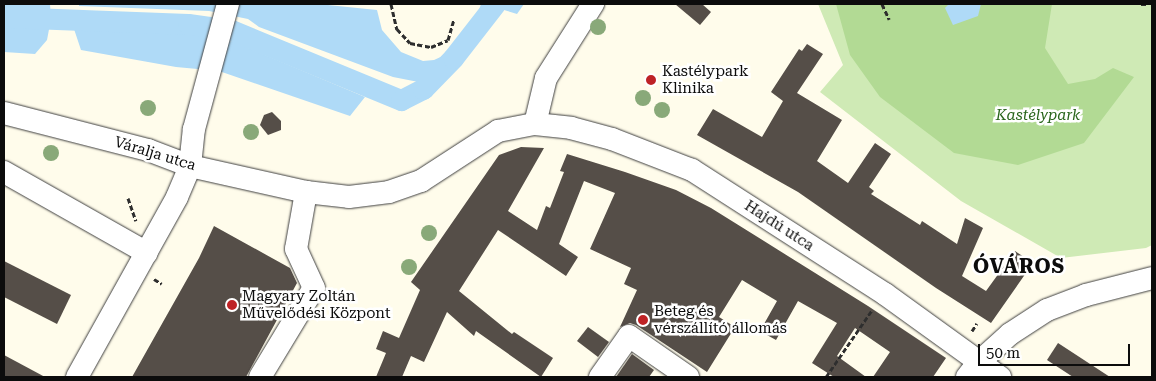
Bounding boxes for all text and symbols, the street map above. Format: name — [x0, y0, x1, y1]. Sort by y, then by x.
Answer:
place label: Kastélypark Klinika — [662, 62, 749, 97]
marker: Kastélypark Klinika — [644, 73, 658, 87]
park label: Kastélypark — [996, 107, 1080, 125]
street label: Váralja utca — [112, 133, 198, 175]
street label: Hajdú utca — [741, 197, 817, 255]
district label: ÓVÁROS — [972, 254, 1066, 278]
place label: Magyary Zoltán Művelődési Központ — [242, 287, 391, 322]
marker: Magyary Zoltán Művelődési Központ — [226, 299, 238, 311]
place label: Beteg és vérszállító állomás — [654, 302, 787, 337]
marker: Beteg és vérszállító állomás — [636, 313, 650, 327]
scale bar — [981, 334, 1134, 366]
text: 50 m — [986, 344, 1020, 362]

